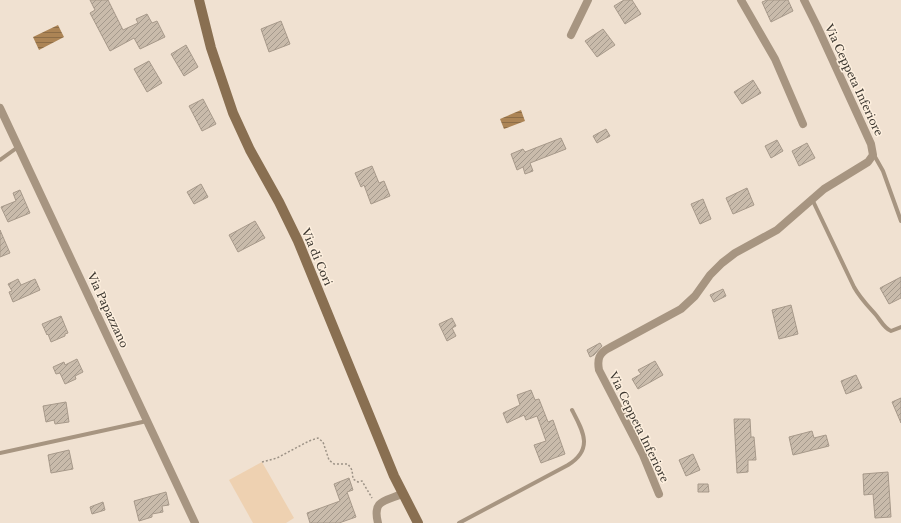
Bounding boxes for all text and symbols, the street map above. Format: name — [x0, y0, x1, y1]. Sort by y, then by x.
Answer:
street label: Via Ceppeta Inferiore — [822, 21, 886, 138]
street label: Via di Cori — [298, 225, 335, 288]
street label: Via Papazzano — [84, 269, 132, 350]
street label: Via Ceppeta Inferiore — [606, 368, 672, 485]

